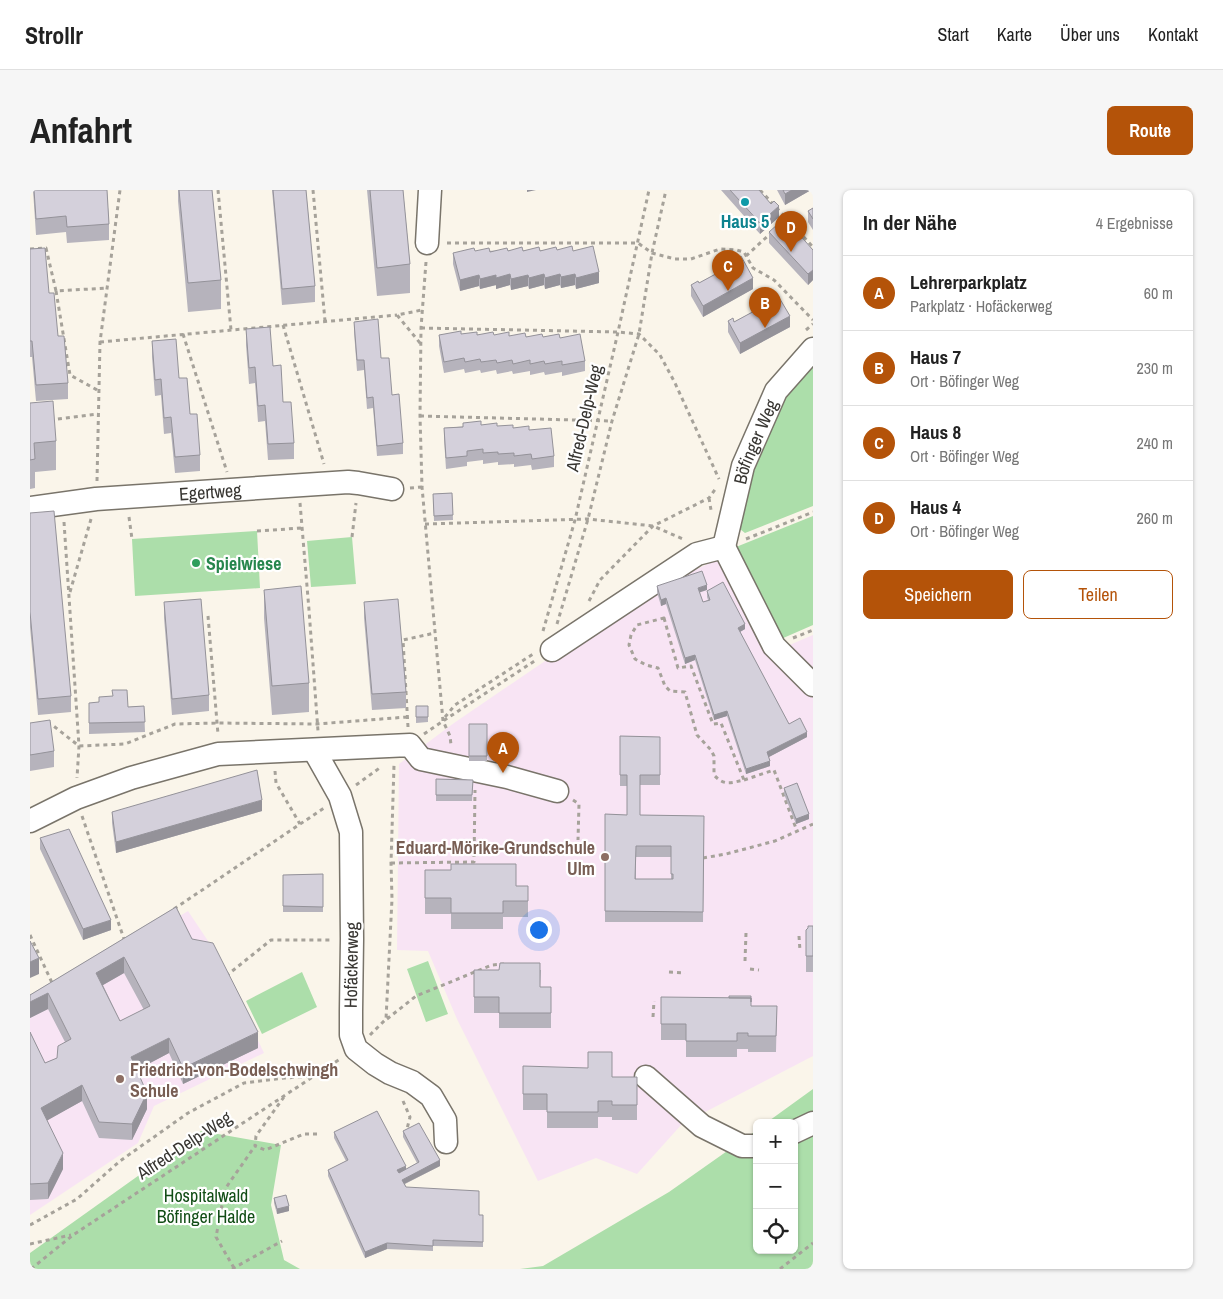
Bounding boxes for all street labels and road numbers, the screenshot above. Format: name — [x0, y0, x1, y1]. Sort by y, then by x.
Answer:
street label: Alfred-Delp-Weg — [559, 361, 609, 475]
street label: Böfinger Weg — [727, 394, 784, 487]
street label: Egertweg — [178, 477, 243, 506]
street label: Hofäckerweg — [338, 921, 364, 1008]
street label: Alfred-Delp-Weg — [131, 1104, 237, 1186]

